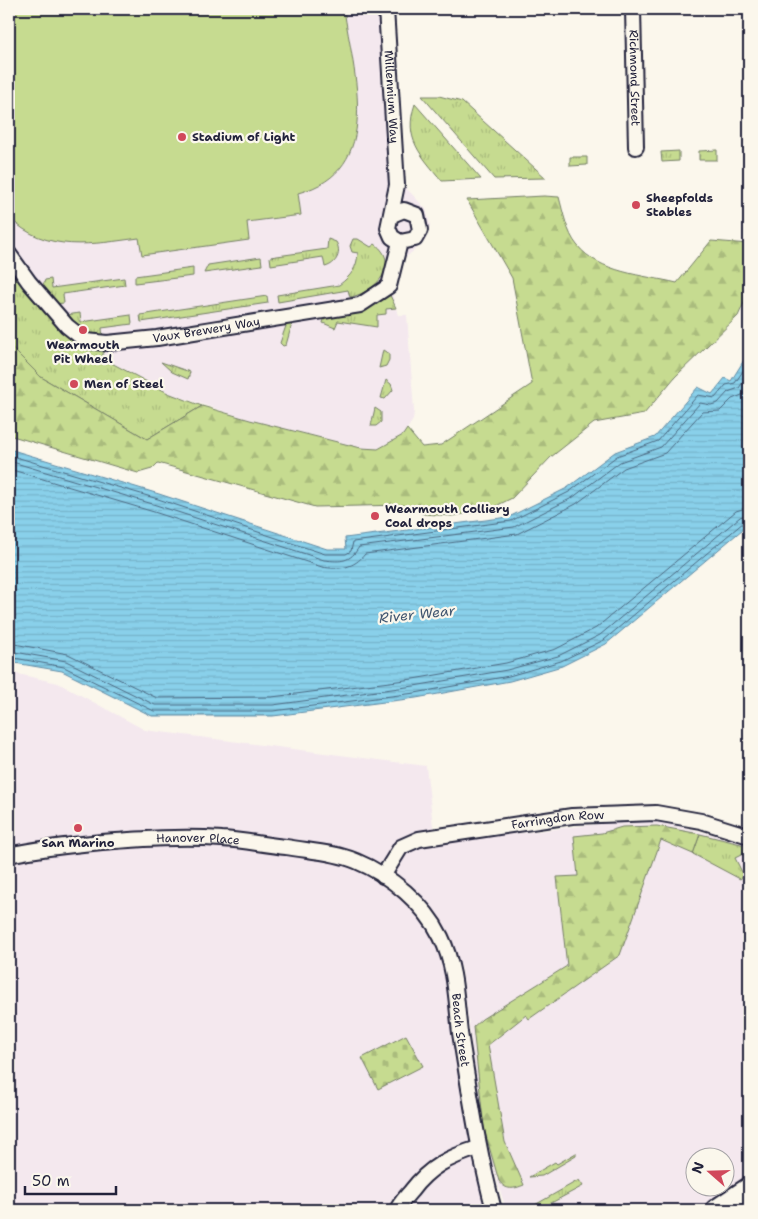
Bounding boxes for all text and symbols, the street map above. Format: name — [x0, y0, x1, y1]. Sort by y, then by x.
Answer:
street label: Richmond Street — [625, 30, 644, 126]
street label: Millennium Way — [381, 50, 402, 144]
place label: Stadium of Light — [192, 129, 295, 145]
marker: Stadium of Light — [176, 131, 188, 143]
place label: Sheepfolds Stables — [646, 190, 713, 220]
marker: Sheepfolds Stables — [630, 199, 642, 211]
street label: Vaux Brewery Way — [152, 313, 261, 346]
marker: Wearmouth Pit Wheel — [77, 324, 89, 336]
place label: Wearmouth Pit Wheel — [46, 337, 120, 367]
place label: Men of Steel — [84, 376, 163, 392]
marker: Men of Steel — [68, 378, 80, 390]
place label: Wearmouth Colliery Coal drops — [385, 501, 510, 531]
marker: Wearmouth Colliery Coal drops — [369, 510, 381, 522]
water label: River Wear — [378, 601, 456, 627]
street label: Farringdon Row — [510, 807, 605, 833]
marker: San Marino — [72, 822, 84, 834]
street label: Hanover Place — [156, 830, 241, 849]
place label: San Marino — [41, 835, 115, 851]
street label: Beach Street — [448, 992, 473, 1068]
north arrow — [686, 1146, 736, 1196]
text: N — [687, 1159, 708, 1176]
scale bar — [25, 1164, 116, 1196]
text: 50 m — [32, 1171, 70, 1191]

